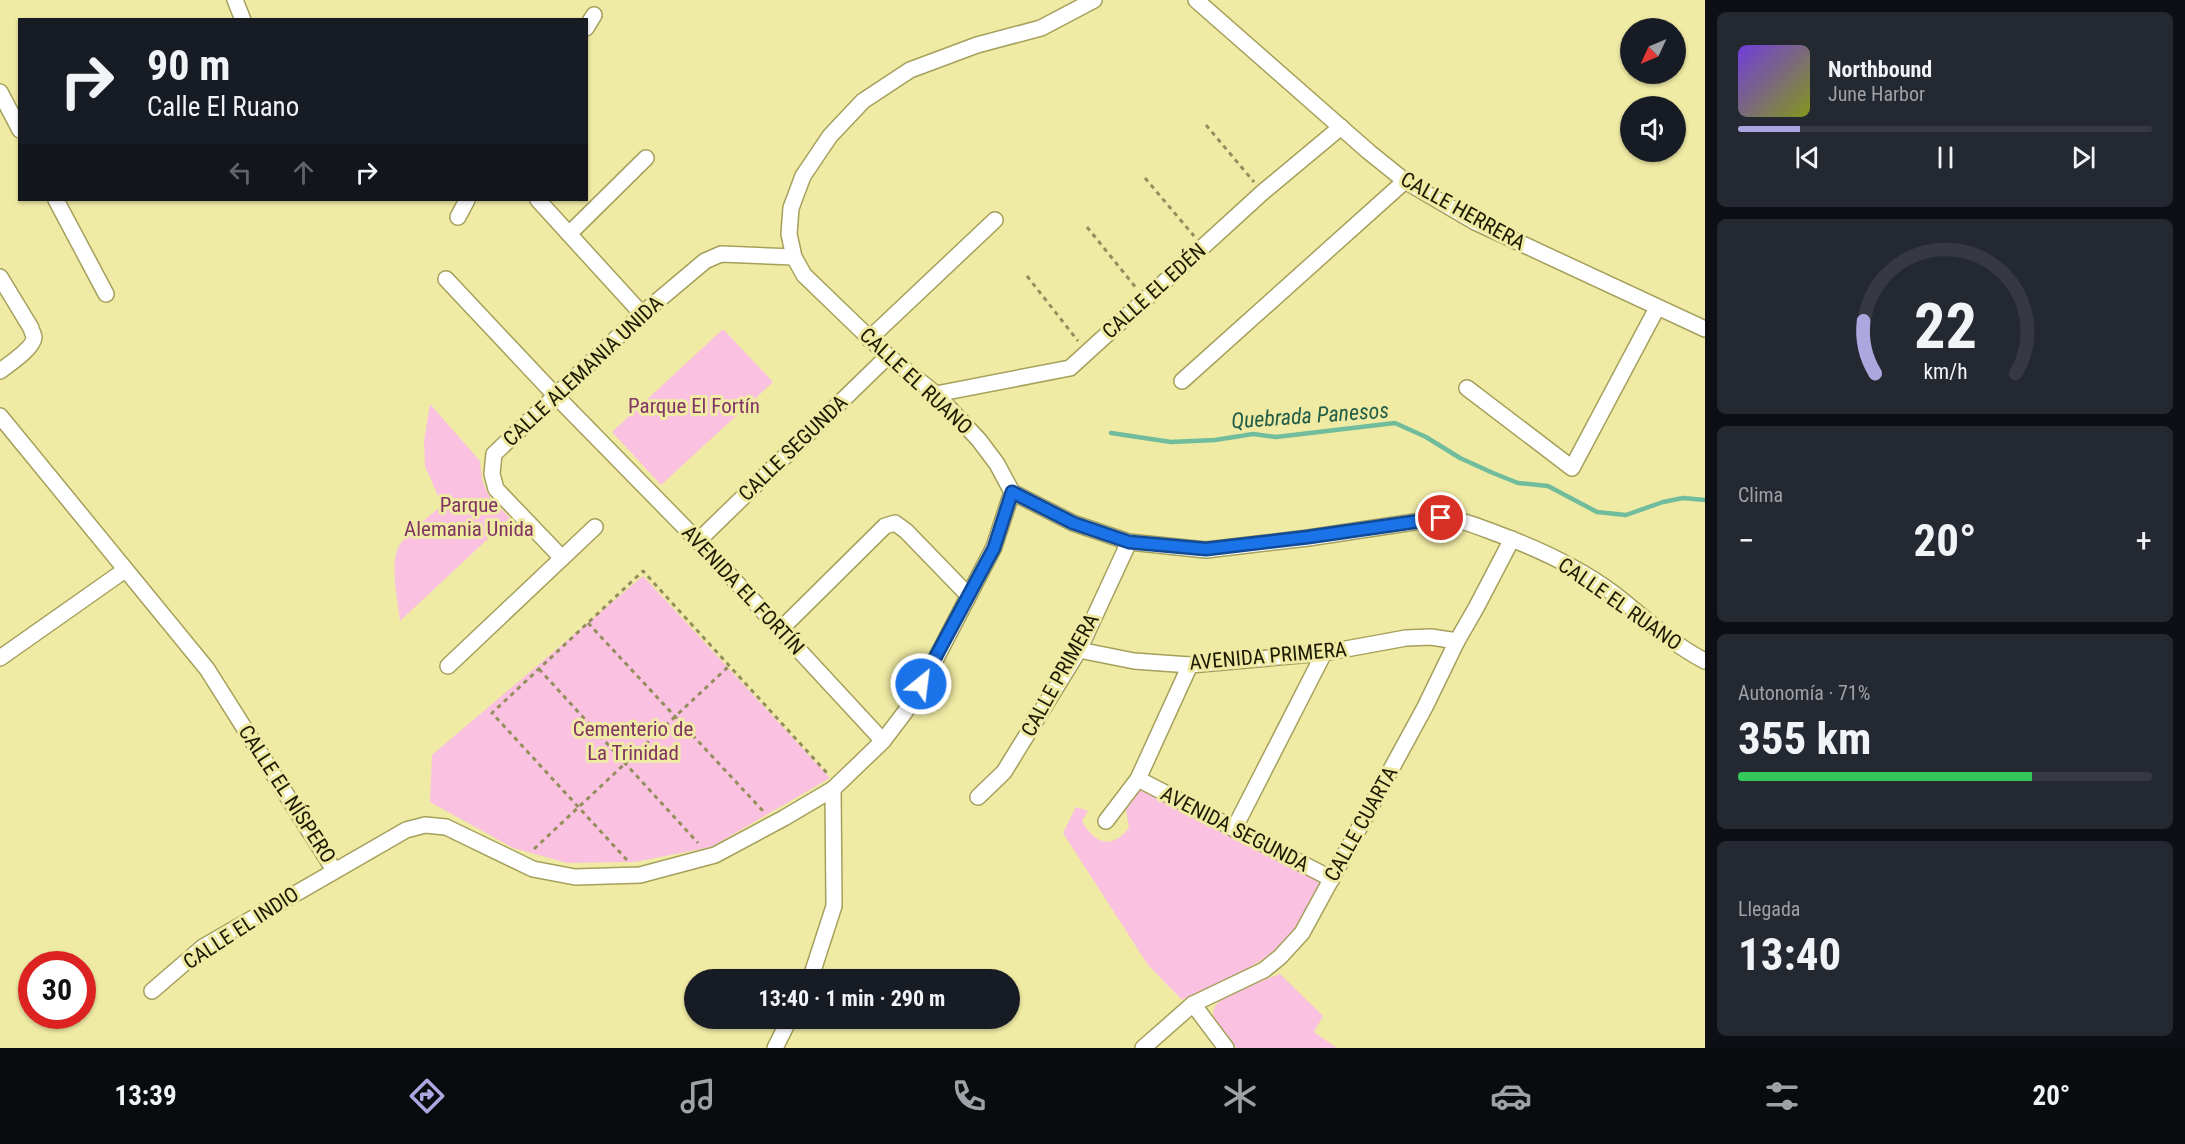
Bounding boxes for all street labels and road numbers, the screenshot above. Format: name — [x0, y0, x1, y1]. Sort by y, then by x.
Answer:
street label: CALLE HERRERA — [1397, 167, 1529, 255]
street label: CALLE EL EDÉN — [1098, 238, 1210, 344]
street label: CALLE ALEMANIA UNIDA — [498, 291, 668, 451]
street label: CALLE EL RUANO — [855, 323, 977, 439]
street label: CALLE SEGUNDA — [734, 390, 852, 506]
street label: AVENIDA EL FORTÍN — [677, 520, 809, 660]
street label: CALLE EL RUANO — [1554, 553, 1686, 655]
street label: CALLE PRIMERA — [1016, 609, 1104, 741]
street label: AVENIDA PRIMERA — [1188, 637, 1348, 675]
street label: CALLE EL NÍSPERO — [234, 721, 340, 867]
street label: CALLE CUARTA — [1320, 762, 1402, 886]
street label: AVENIDA SEGUNDA — [1157, 781, 1313, 877]
street label: CALLE EL INDIO — [179, 882, 303, 974]

